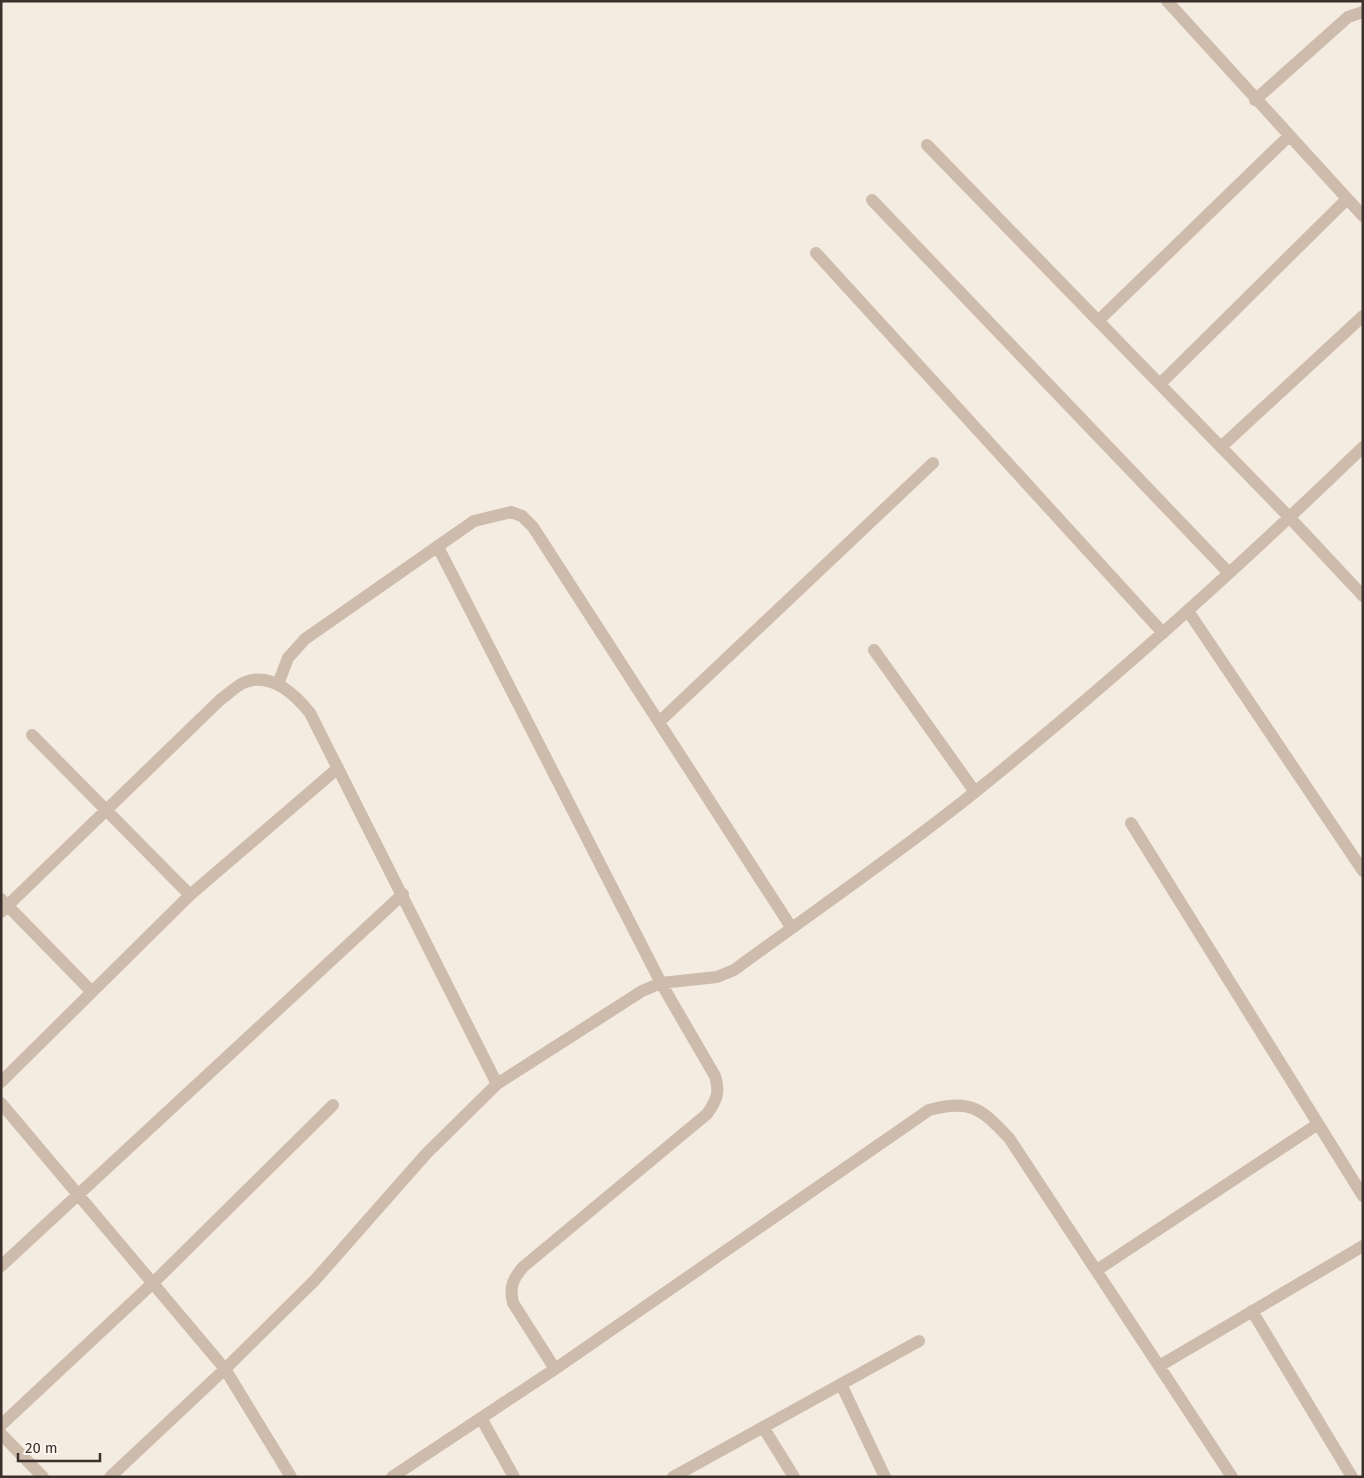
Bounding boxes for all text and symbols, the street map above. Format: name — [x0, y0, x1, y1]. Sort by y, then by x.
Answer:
scale bar — [18, 1430, 100, 1462]
text: 20 m — [25, 1439, 58, 1457]

